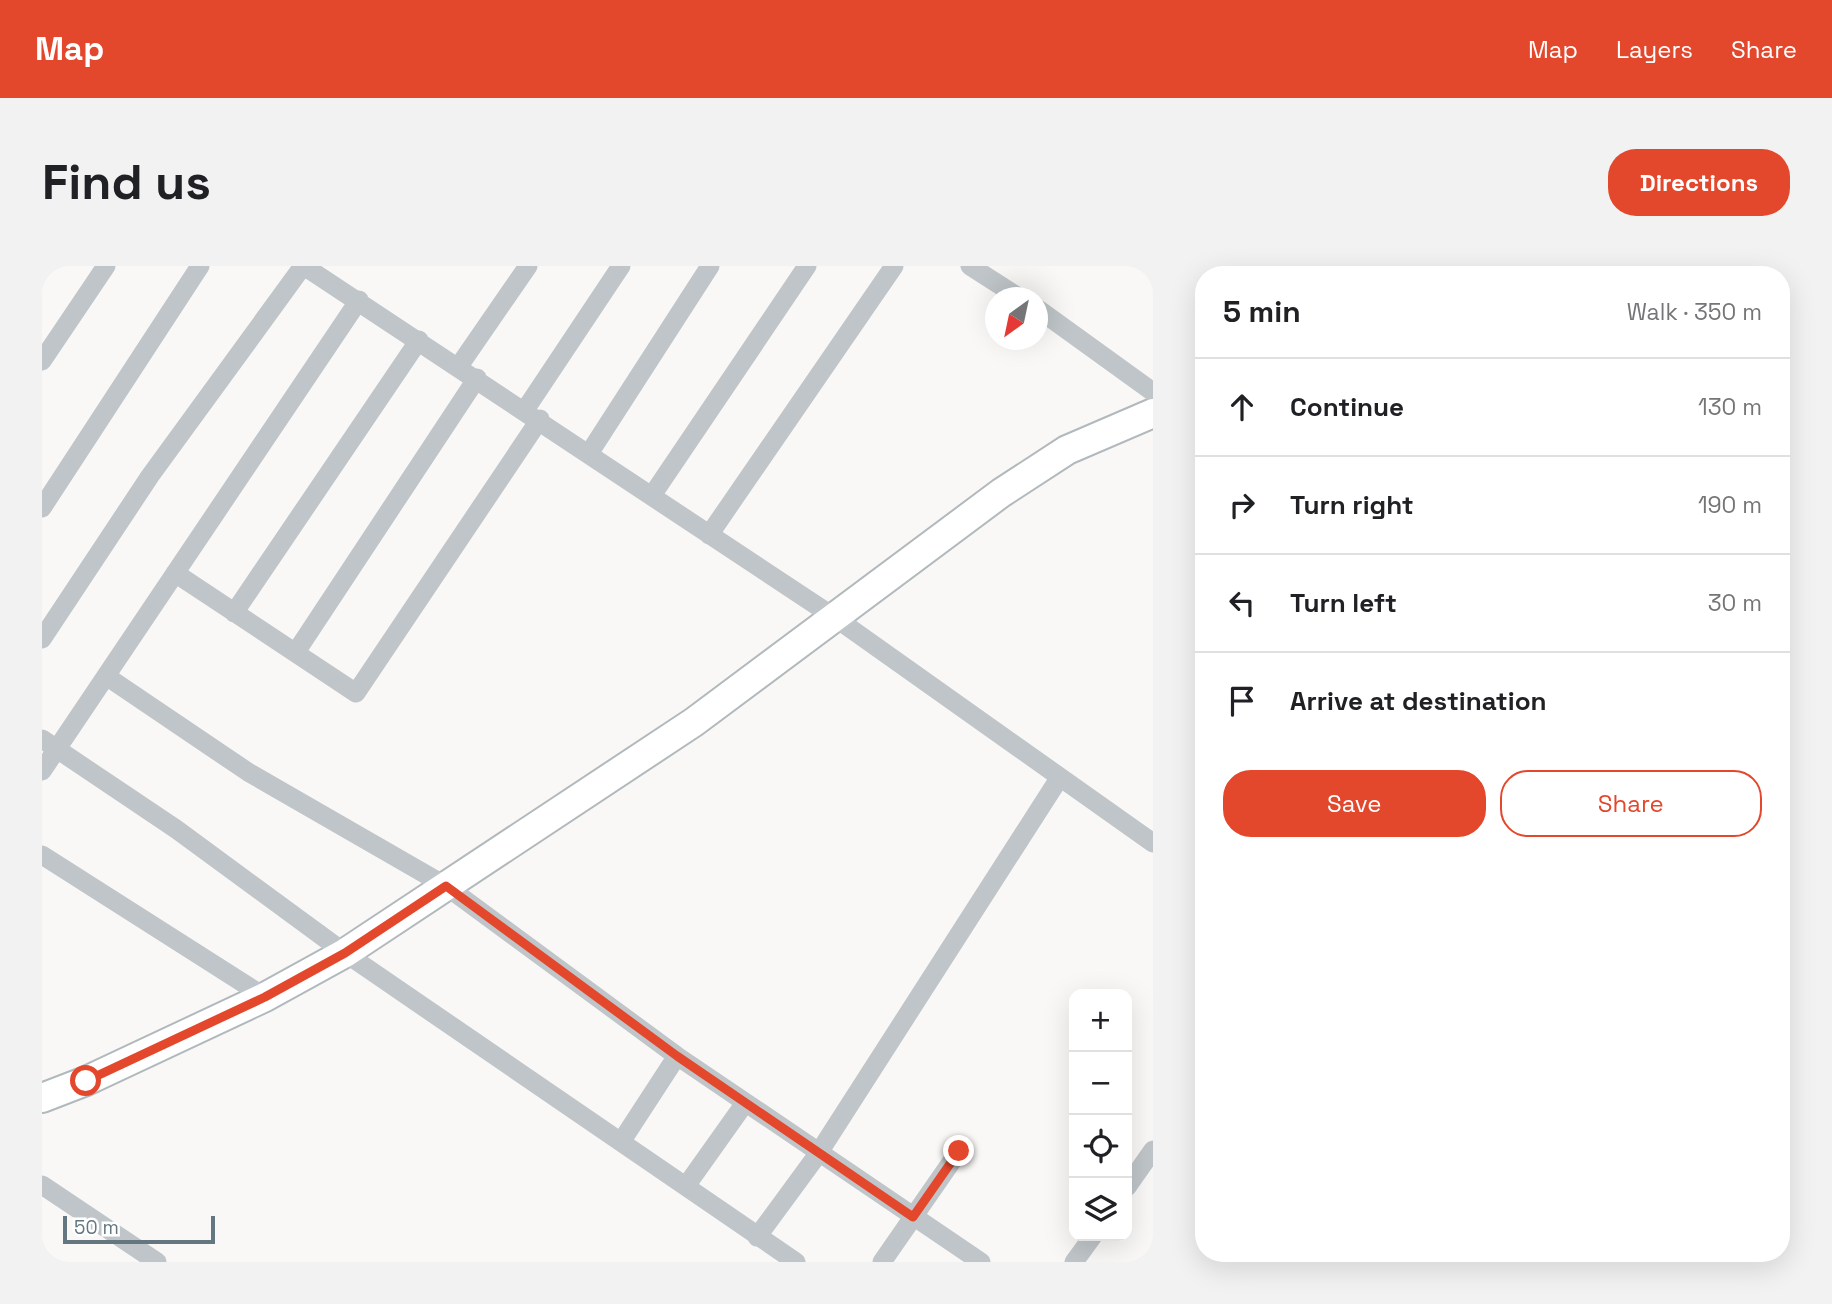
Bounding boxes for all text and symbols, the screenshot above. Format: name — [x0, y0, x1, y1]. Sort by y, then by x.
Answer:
text: Map — [35, 28, 104, 70]
text: Map — [1528, 34, 1578, 65]
text: Layers — [1616, 34, 1693, 65]
text: Share — [1731, 34, 1797, 65]
button: Directions — [1608, 149, 1790, 216]
text: Find us — [42, 151, 211, 213]
north arrow — [985, 287, 1048, 350]
text: 5 min — [1223, 292, 1301, 331]
text: Walk · 350 m — [1627, 297, 1762, 327]
icon: ahead — [1223, 388, 1261, 426]
text: Continue — [1290, 390, 1404, 424]
text: 130 m — [1698, 392, 1762, 422]
icon: right — [1223, 486, 1261, 524]
text: Turn right — [1290, 488, 1414, 522]
text: 190 m — [1698, 490, 1762, 520]
icon: left — [1223, 584, 1261, 622]
text: Turn left — [1290, 586, 1397, 620]
text: 30 m — [1708, 588, 1762, 618]
icon: arrive — [1223, 682, 1261, 720]
text: Arrive at destination — [1290, 684, 1547, 718]
button: Save — [1223, 770, 1486, 837]
button: Share — [1500, 770, 1762, 837]
map controls — [1069, 989, 1132, 1241]
button: + — [1069, 989, 1132, 1052]
button: − — [1069, 1052, 1132, 1115]
route start — [70, 1065, 101, 1096]
button: locate — [1069, 1115, 1132, 1178]
route end — [943, 1135, 974, 1166]
button: layers — [1069, 1178, 1132, 1241]
scale bar — [63, 1213, 215, 1245]
text: 50 m — [74, 1215, 119, 1240]

